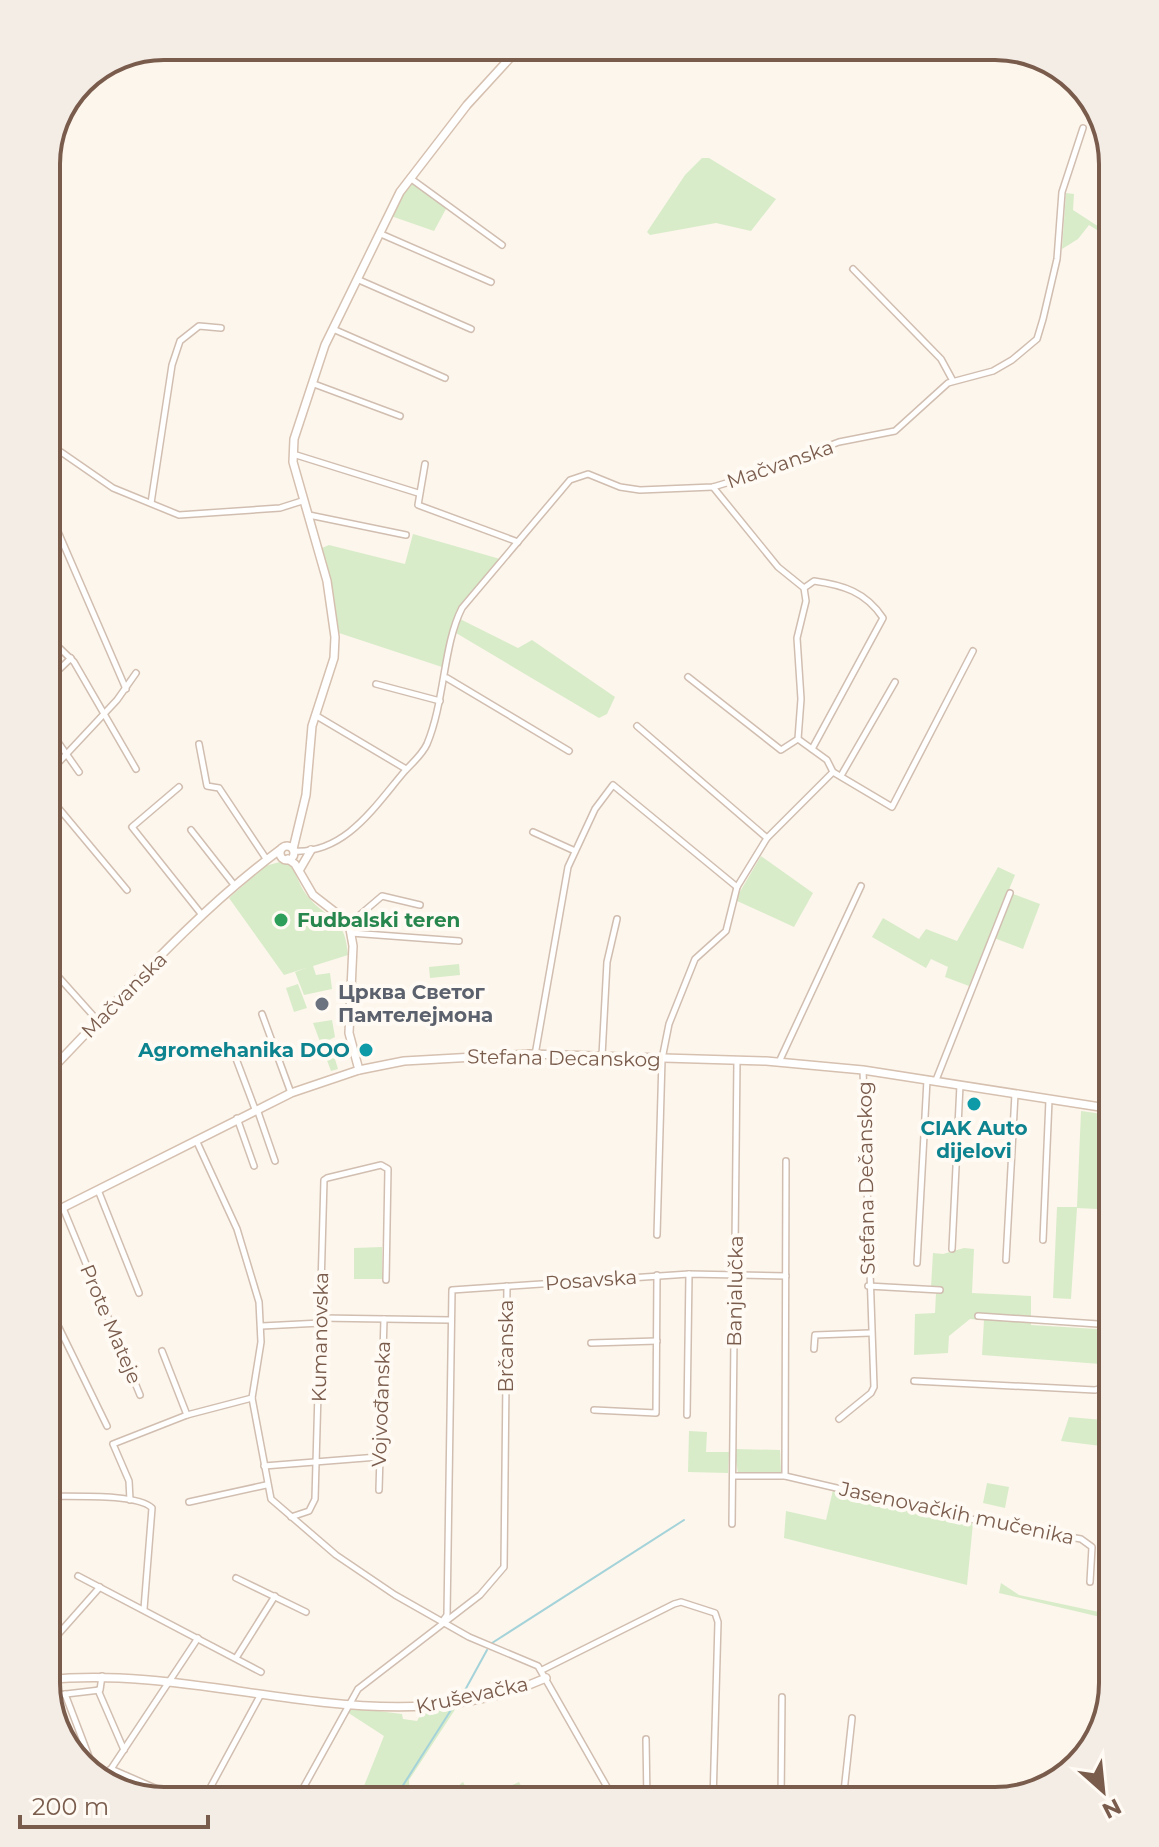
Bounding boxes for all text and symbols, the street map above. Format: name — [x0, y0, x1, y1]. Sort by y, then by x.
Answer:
street label: Mačvanska — [724, 435, 836, 493]
place label: Fudbalski teren — [297, 908, 460, 932]
marker: Fudbalski teren — [272, 911, 290, 929]
street label: Mačvanska — [76, 947, 172, 1043]
place label: Црква Светог Памтелејмона — [338, 980, 493, 1027]
marker: Црква Светог Памтелејмона — [313, 995, 331, 1013]
place label: Agromehanika DOO — [137, 1038, 350, 1062]
marker: Agromehanika DOO — [357, 1041, 375, 1059]
street label: Stefana Decanskog — [467, 1044, 661, 1072]
street label: Stefana Dečanskog — [852, 1081, 880, 1275]
marker: CIAK Auto dijelovi — [965, 1095, 983, 1113]
place label: CIAK Auto dijelovi — [920, 1116, 1028, 1163]
street label: Banjalučka — [722, 1235, 748, 1347]
street label: Prote Mateje — [75, 1261, 147, 1387]
street label: Posavska — [544, 1265, 638, 1295]
street label: Kumanovska — [307, 1272, 333, 1402]
street label: Brčanska — [494, 1300, 518, 1392]
street label: Vojvođanska — [367, 1341, 395, 1467]
street label: Jasenovačkih mučenika — [837, 1476, 1076, 1550]
street label: Kruševačka — [414, 1671, 530, 1719]
north arrow — [1063, 1751, 1143, 1831]
scale bar — [20, 1779, 208, 1829]
text: 200 m — [32, 1792, 109, 1821]
text: N — [1098, 1792, 1126, 1824]

